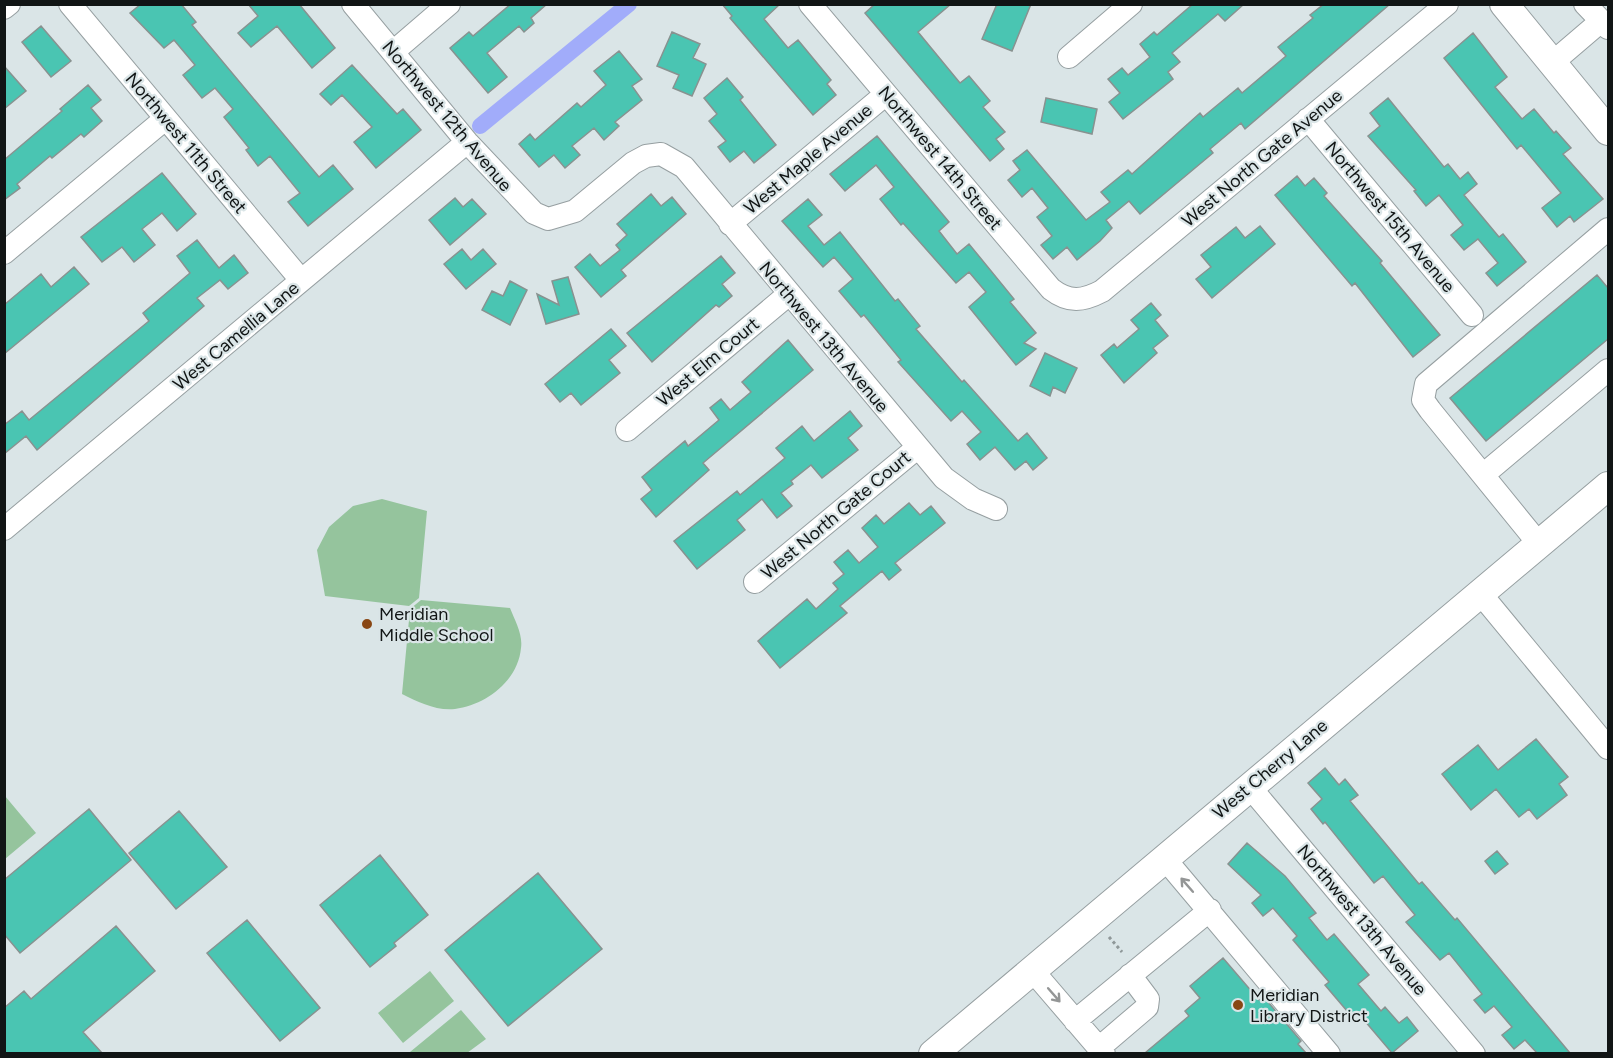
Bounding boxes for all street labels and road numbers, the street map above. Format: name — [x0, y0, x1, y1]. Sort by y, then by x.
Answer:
street label: Northwest 12th Avenue — [377, 36, 517, 196]
street label: Northwest 11th Street — [121, 68, 251, 218]
street label: Northwest 14th Street — [873, 82, 1007, 234]
street label: West North Gate Avenue — [1177, 84, 1347, 232]
street label: West Maple Avenue — [740, 99, 877, 219]
street label: Northwest 15th Avenue — [1320, 137, 1460, 297]
street label: Northwest 13th Avenue — [755, 257, 894, 417]
street label: West Camellia Lane — [169, 277, 304, 395]
street label: West Elm Court — [652, 313, 764, 411]
street label: West North Gate Court — [757, 446, 915, 584]
street label: West Cherry Lane — [1208, 714, 1332, 824]
street label: Northwest 13th Avenue — [1293, 840, 1432, 1000]

